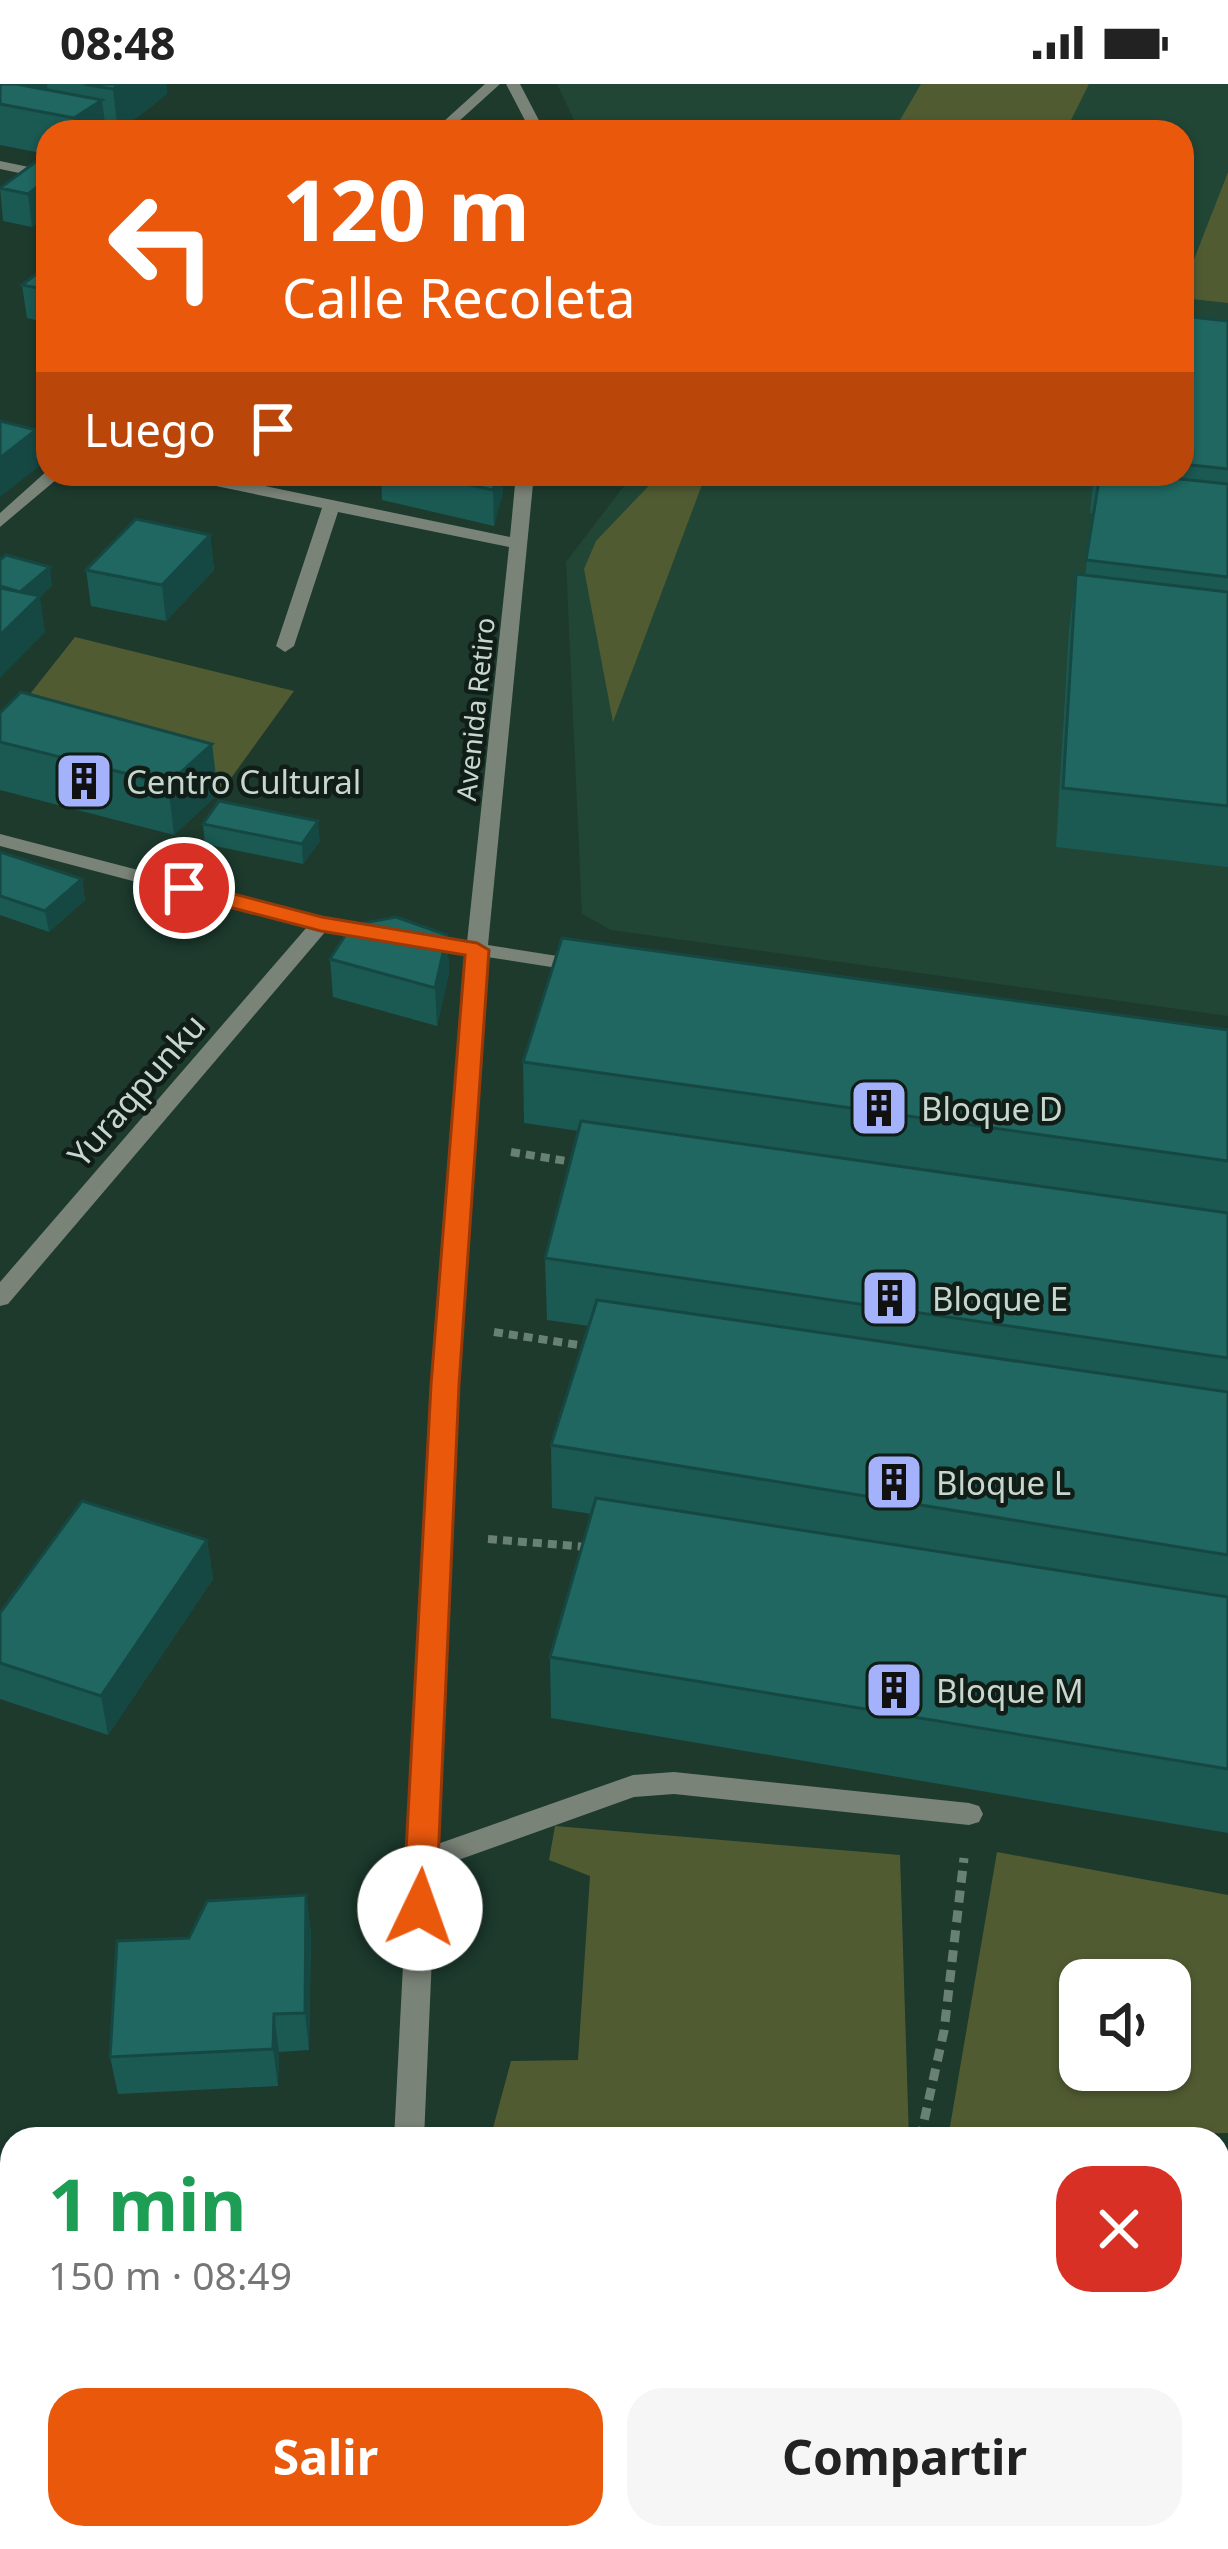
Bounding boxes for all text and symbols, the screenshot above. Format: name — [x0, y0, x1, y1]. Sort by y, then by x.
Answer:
text: 08:48 — [60, 12, 176, 73]
text: 120 m — [282, 151, 530, 266]
icon: left — [84, 168, 240, 324]
text: Calle Recoleta — [282, 260, 636, 334]
icon: arrive — [240, 396, 306, 462]
text: Luego — [84, 399, 216, 460]
street label: Avenida Retiro — [447, 615, 503, 803]
building icon: Centro Cultural — [53, 750, 115, 812]
place label: Centro Cultural — [126, 759, 361, 804]
pin — [133, 837, 235, 939]
icon: arrive — [151, 855, 217, 921]
street label: Yuraqpunku — [57, 1004, 215, 1176]
building icon: Bloque D — [848, 1077, 910, 1139]
place label: Bloque D — [921, 1086, 1063, 1131]
building icon: Bloque E — [859, 1267, 921, 1329]
place label: Bloque E — [932, 1276, 1068, 1321]
building icon: Bloque L — [863, 1451, 925, 1513]
place label: Bloque L — [936, 1460, 1071, 1505]
building icon: Bloque M — [863, 1659, 925, 1721]
place label: Bloque M — [936, 1668, 1084, 1713]
position arrow — [357, 1845, 483, 1971]
map controls — [1059, 1959, 1191, 2091]
button: sound — [1059, 1959, 1191, 2091]
text: 1 min — [48, 2154, 246, 2252]
button: close — [1056, 2166, 1182, 2292]
text: 150 m · 08:49 — [48, 2248, 292, 2301]
button: Salir — [48, 2388, 603, 2526]
button: Compartir — [627, 2388, 1182, 2526]

